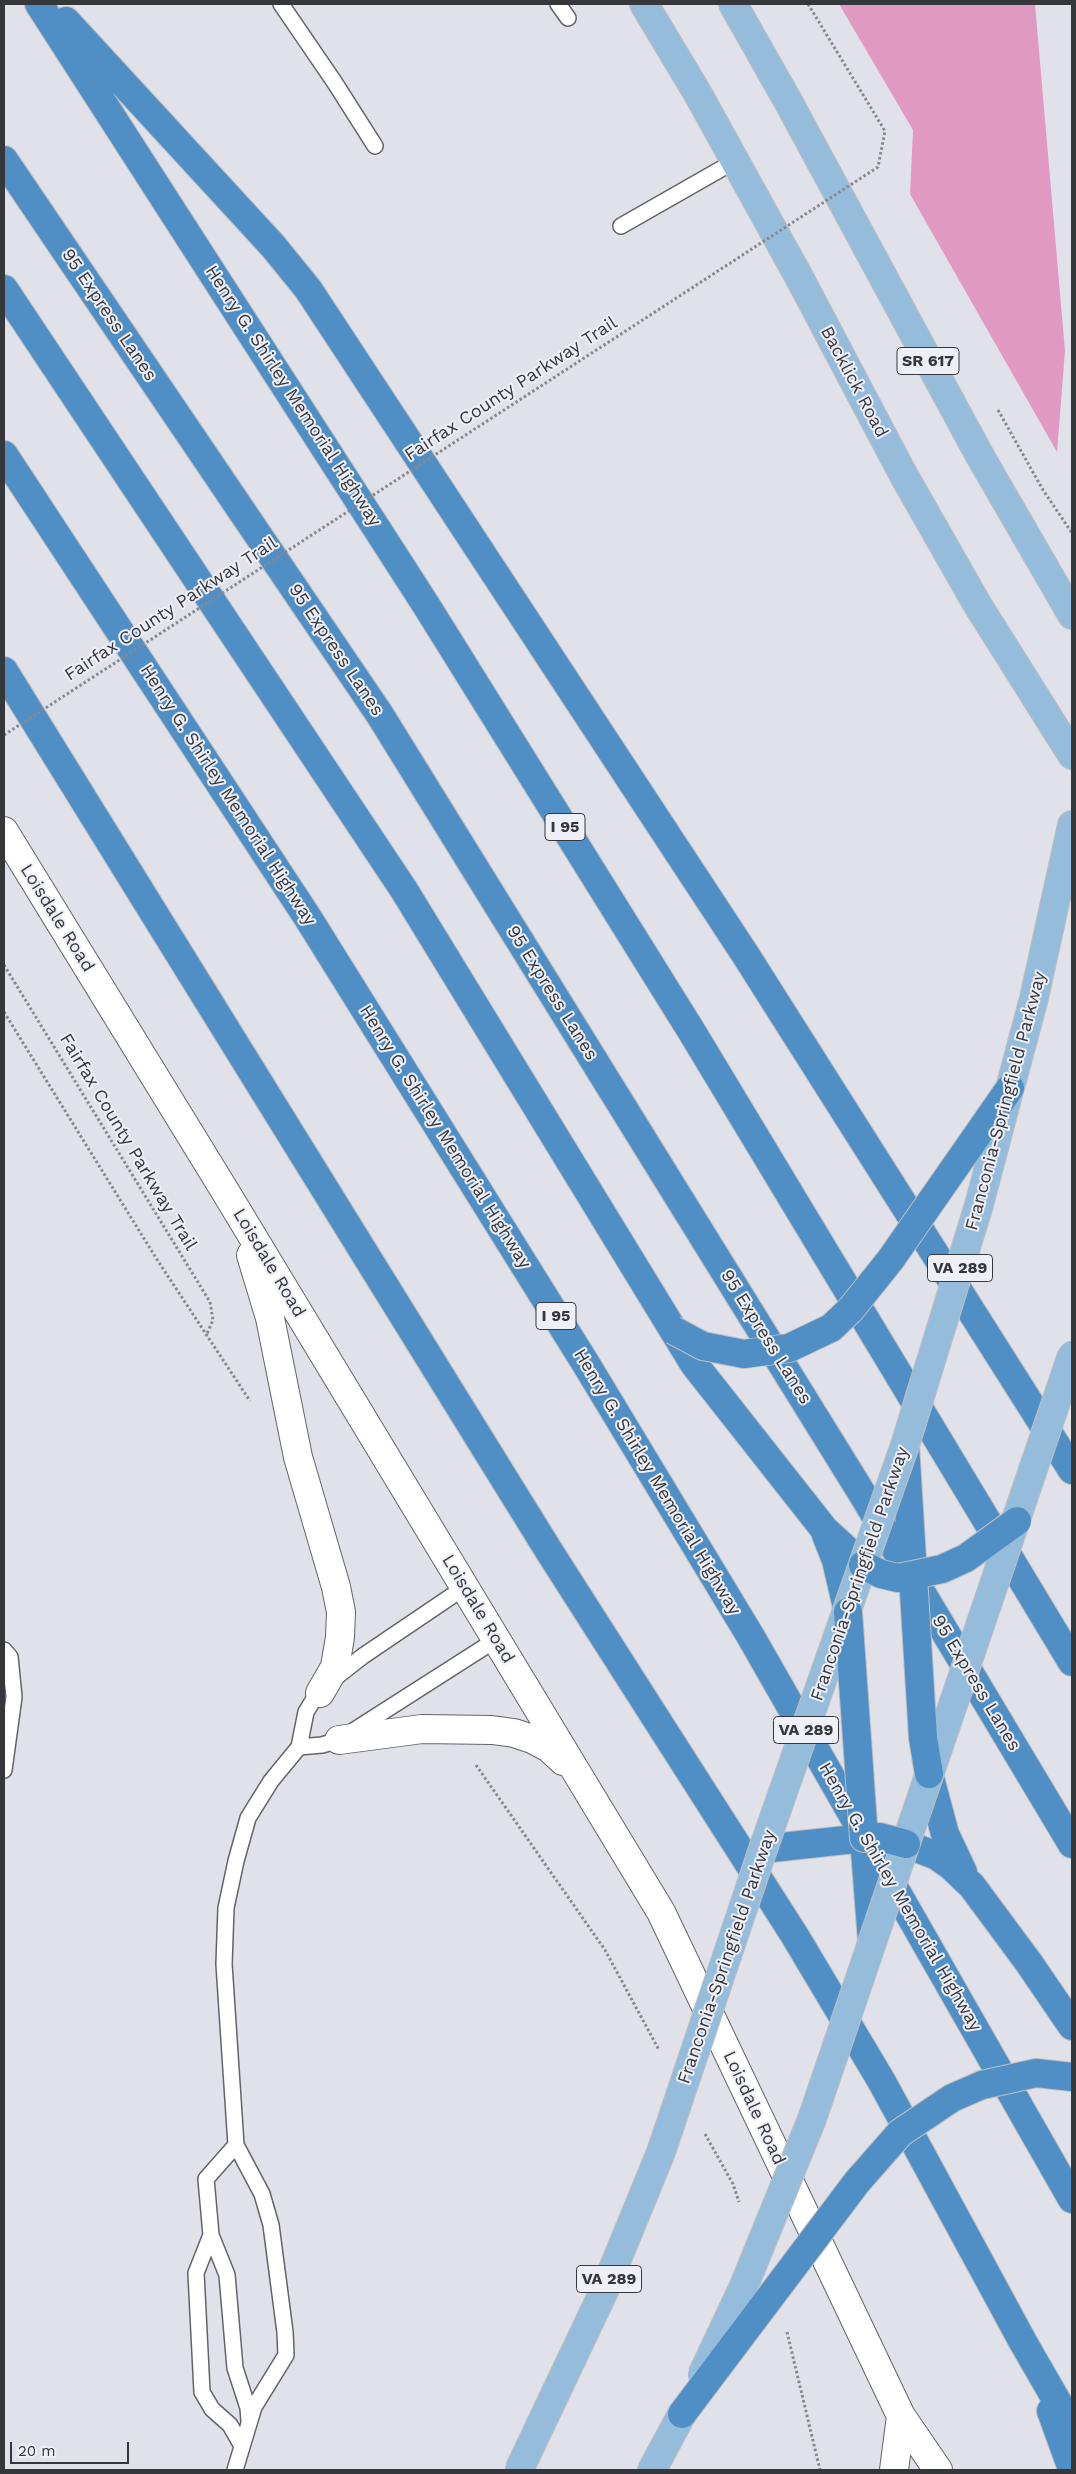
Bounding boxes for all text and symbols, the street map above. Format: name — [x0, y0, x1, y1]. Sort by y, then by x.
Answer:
street label: 95 Express Lanes — [57, 245, 161, 385]
street label: Henry G. Shirley Memorial Highway — [200, 261, 386, 531]
street label: Fairfax County Parkway Trail — [401, 312, 621, 466]
street label: Backlick Road — [816, 323, 892, 441]
road number: SR 617 — [897, 348, 959, 374]
street label: Fairfax County Parkway Trail — [61, 532, 281, 686]
street label: 95 Express Lanes — [284, 580, 388, 720]
street label: Henry G. Shirley Memorial Highway — [135, 660, 321, 930]
road number: I 95 — [545, 814, 585, 840]
street label: Loisdale Road — [15, 860, 99, 976]
street label: 95 Express Lanes — [502, 922, 602, 1064]
street label: Franconia-Springfield Parkway — [961, 969, 1051, 1233]
street label: Henry G. Shirley Memorial Highway — [355, 1001, 535, 1273]
street label: Fairfax County Parkway Trail — [55, 1030, 201, 1254]
street label: Loisdale Road — [228, 1205, 310, 1321]
road number: VA 289 — [928, 1254, 992, 1282]
street label: 95 Express Lanes — [716, 1266, 816, 1408]
road number: I 95 — [536, 1302, 576, 1330]
street label: Henry G. Shirley Memorial Highway — [569, 1345, 745, 1619]
street label: Franconia-Springfield Parkway — [806, 1444, 914, 1704]
street label: Loisdale Road — [437, 1551, 519, 1667]
street label: 95 Express Lanes — [927, 1611, 1025, 1755]
road number: VA 289 — [774, 1716, 838, 1744]
street label: Henry G. Shirley Memorial Highway — [814, 1759, 986, 2035]
street label: Franconia-Springfield Parkway — [673, 1827, 781, 2087]
street label: Loisdale Road — [718, 2048, 790, 2168]
road number: VA 289 — [576, 2266, 642, 2292]
scale bar — [12, 2432, 131, 2464]
text: 20 m — [18, 2442, 56, 2460]

